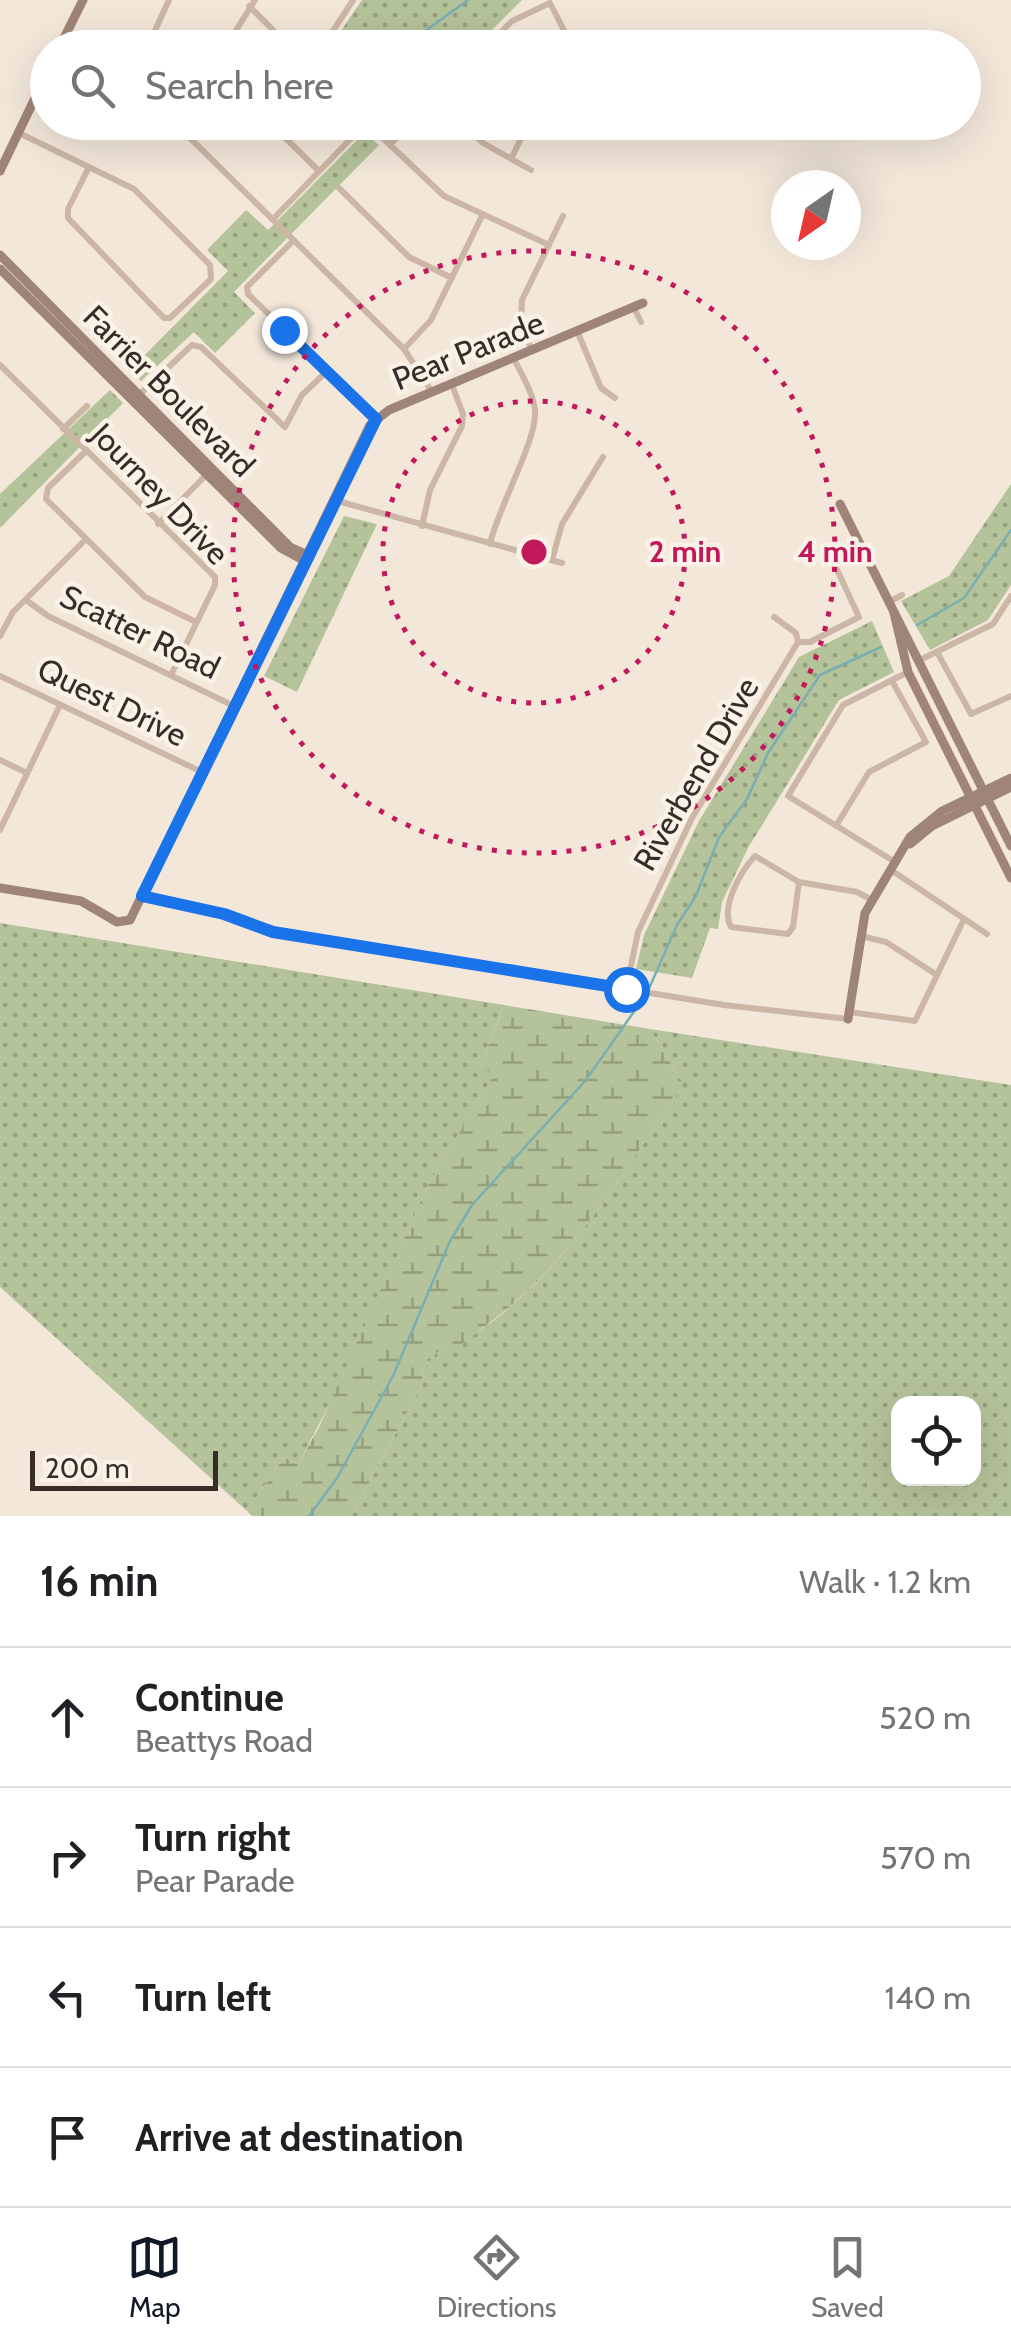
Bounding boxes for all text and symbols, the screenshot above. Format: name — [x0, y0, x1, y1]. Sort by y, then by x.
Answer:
search box — [30, 30, 981, 140]
icon: search — [65, 58, 120, 113]
text: Search here — [145, 62, 334, 109]
north arrow — [771, 170, 861, 260]
street label: Farrier Boulevard — [75, 297, 263, 485]
street label: Pear Parade — [387, 303, 549, 399]
route end — [262, 308, 308, 354]
street label: Journey Drive — [83, 414, 237, 572]
text: 2 min — [649, 533, 721, 570]
text: 4 min — [797, 533, 873, 570]
centre of rings — [516, 534, 552, 570]
street label: Scatter Road — [54, 576, 226, 687]
street label: Quest Drive — [31, 649, 193, 754]
street label: Riverbend Drive — [625, 670, 767, 877]
route start — [604, 967, 650, 1013]
map controls — [891, 1396, 981, 1486]
button: locate — [891, 1396, 981, 1486]
scale bar — [30, 1446, 218, 1490]
text: 200 m — [45, 1451, 130, 1485]
text: 16 min — [40, 1555, 158, 1607]
text: Walk · 1.2 km — [799, 1562, 971, 1601]
text: Continue — [135, 1674, 284, 1721]
icon: ahead — [40, 1690, 95, 1745]
text: 520 m — [879, 1698, 971, 1737]
text: Beattys Road — [135, 1721, 313, 1760]
text: Turn right — [135, 1814, 291, 1861]
icon: right — [40, 1830, 95, 1885]
text: 570 m — [880, 1838, 971, 1877]
text: Pear Parade — [135, 1861, 295, 1900]
icon: left — [40, 1970, 95, 2025]
text: Turn left — [135, 1974, 271, 2021]
text: 140 m — [884, 1978, 971, 2017]
icon: arrive — [40, 2110, 95, 2165]
text: Arrive at destination — [135, 2114, 464, 2161]
tab: Map — [127, 2230, 182, 2324]
tab: Directions — [437, 2230, 556, 2324]
tab: Saved — [811, 2230, 884, 2324]

